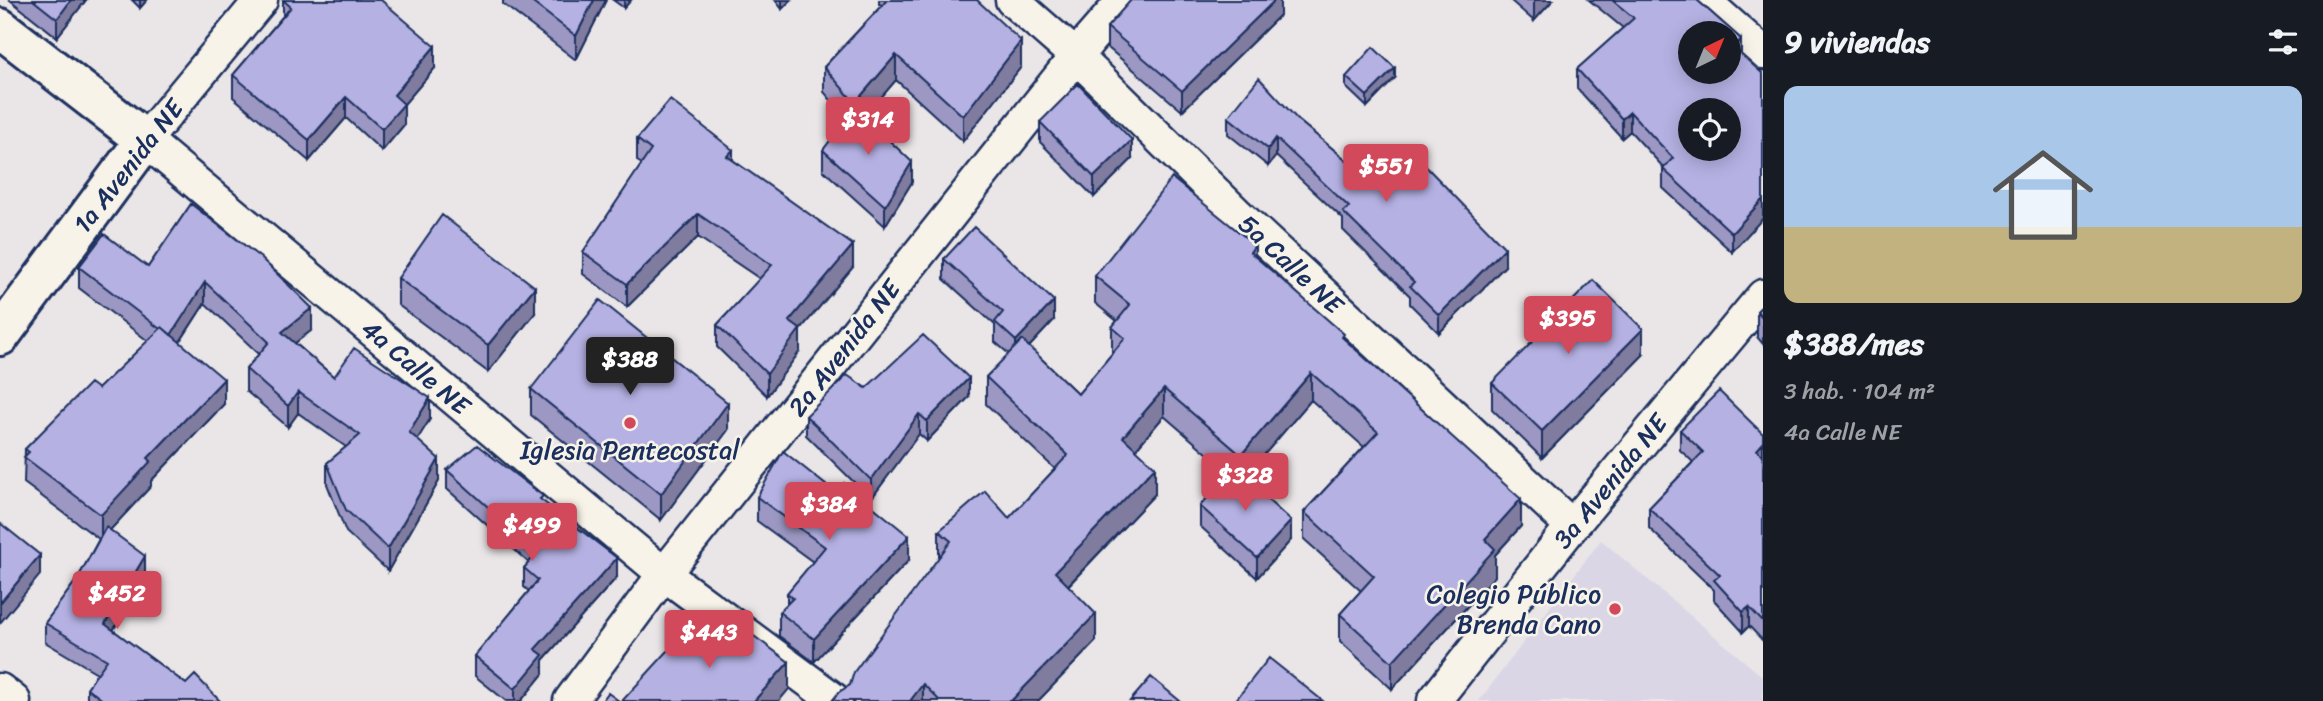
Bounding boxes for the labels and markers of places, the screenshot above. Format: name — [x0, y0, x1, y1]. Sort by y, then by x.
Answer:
pin: $314 — [827, 97, 909, 157]
pin: $551 — [1345, 144, 1427, 204]
pin: $395 — [1527, 296, 1609, 356]
pin: $388 — [589, 338, 671, 397]
marker: Iglesia Pentecostal — [622, 415, 638, 431]
place label: Iglesia Pentecostal — [519, 427, 740, 473]
pin: $328 — [1204, 454, 1286, 513]
pin: $384 — [788, 482, 870, 542]
pin: $499 — [491, 504, 573, 563]
place label: Colegio Público Brenda Cano — [1426, 571, 1601, 647]
pin: $452 — [76, 572, 158, 631]
marker: Colegio Público Brenda Cano — [1607, 601, 1623, 617]
pin: $443 — [668, 610, 750, 670]

